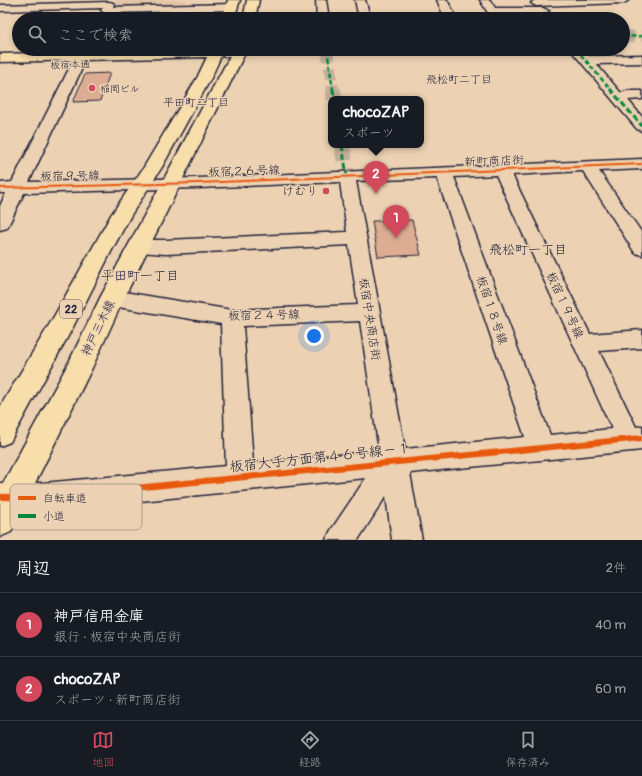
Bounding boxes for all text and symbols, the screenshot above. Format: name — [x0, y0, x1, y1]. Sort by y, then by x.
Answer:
search box — [12, 12, 630, 56]
icon: search — [26, 23, 48, 45]
text: ここで検索 — [58, 26, 133, 45]
street label: 板宿本通 — [50, 58, 90, 72]
district label: 飛松町二丁目 — [426, 73, 492, 86]
marker: 稲岡ビル — [87, 83, 97, 93]
place label: 稲岡ビル — [100, 83, 140, 95]
district label: 平田町二丁目 — [163, 96, 229, 109]
popup — [328, 96, 424, 148]
text: chocoZAP — [343, 103, 409, 122]
text: スポーツ — [343, 125, 394, 141]
street label: 新町商店街 — [464, 153, 524, 170]
pin: 2 — [363, 161, 389, 194]
street label: 板宿２６号線 — [208, 163, 280, 180]
street label: 板宿９号線 — [40, 168, 100, 185]
place label: けむり — [282, 184, 318, 199]
marker: けむり — [321, 186, 331, 196]
pin: 1 — [383, 205, 409, 238]
district label: 飛松町一丁目 — [489, 242, 567, 258]
district label: 平田町一丁目 — [101, 268, 179, 284]
street label: 板宿１９号線 — [543, 269, 587, 341]
street label: 板宿１８号線 — [473, 274, 510, 347]
street label: 板宿中央商店街 — [356, 276, 383, 362]
street label: 神戸三木線 — [79, 298, 118, 358]
road number: 22 — [60, 300, 82, 318]
street label: 板宿２４号線 — [228, 307, 300, 324]
your location — [304, 326, 324, 346]
street label: 板宿大手方面第４６号線－１ — [229, 440, 411, 475]
legend — [10, 484, 142, 530]
text: 自転車道 — [43, 492, 87, 505]
text: 小道 — [43, 510, 65, 523]
text: 周辺 — [16, 558, 50, 579]
text: 2件 — [606, 560, 626, 576]
text: 神戸信用金庫 — [54, 607, 144, 626]
text: 1 — [26, 617, 32, 633]
text: 40 m — [595, 617, 626, 633]
text: 銀行 · 板宿中央商店街 — [54, 629, 181, 645]
text: chocoZAP — [54, 670, 121, 689]
text: 2 — [25, 681, 33, 697]
text: 60 m — [595, 681, 626, 697]
text: スポーツ · 新町商店街 — [54, 692, 181, 708]
tab: 地図 — [92, 729, 114, 769]
tab: 経路 — [299, 729, 321, 769]
tab: 保存済み — [506, 729, 550, 769]

